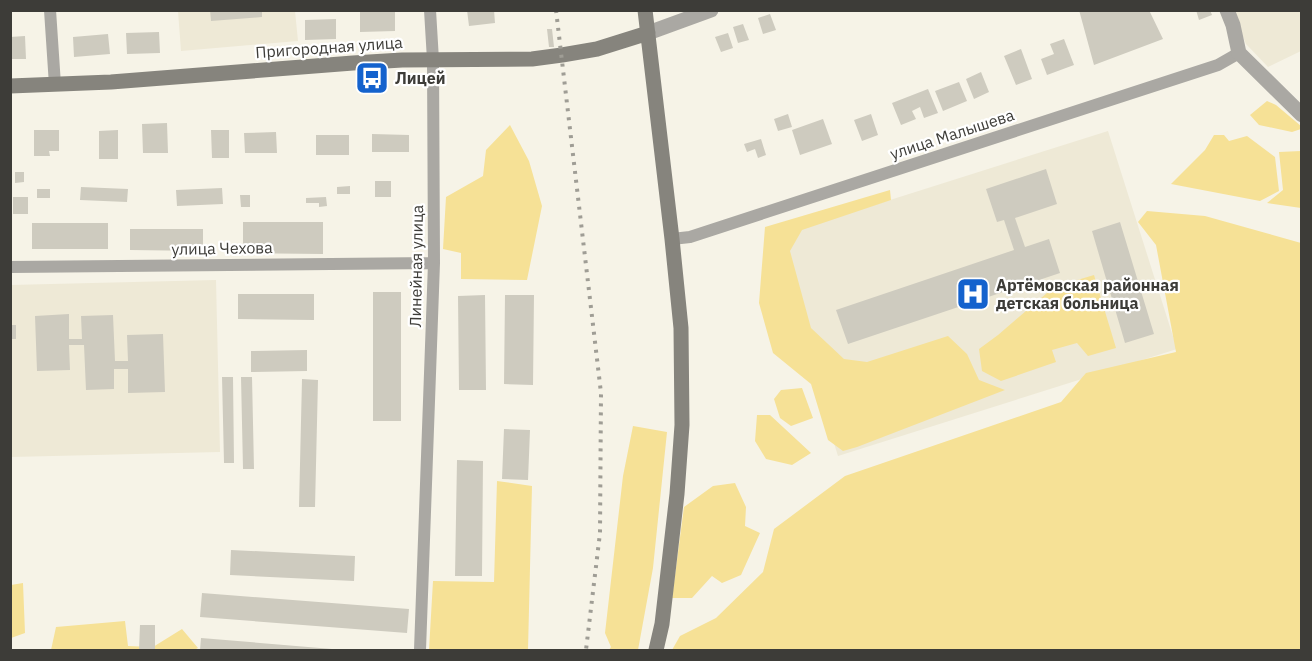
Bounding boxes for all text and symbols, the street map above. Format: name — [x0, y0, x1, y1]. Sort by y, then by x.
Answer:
street label: Пригородная улица — [255, 32, 404, 62]
bus stop icon: Лицей — [354, 60, 390, 96]
place label: Лицей — [395, 68, 445, 88]
street label: улица Малышева — [887, 104, 1017, 164]
street label: Линейная улица — [405, 204, 427, 327]
street label: улица Чехова — [171, 237, 273, 259]
place label: Артёмовская районная детская больница — [996, 275, 1179, 313]
hospital icon: Артёмовская районная детская больница — [955, 276, 991, 312]

